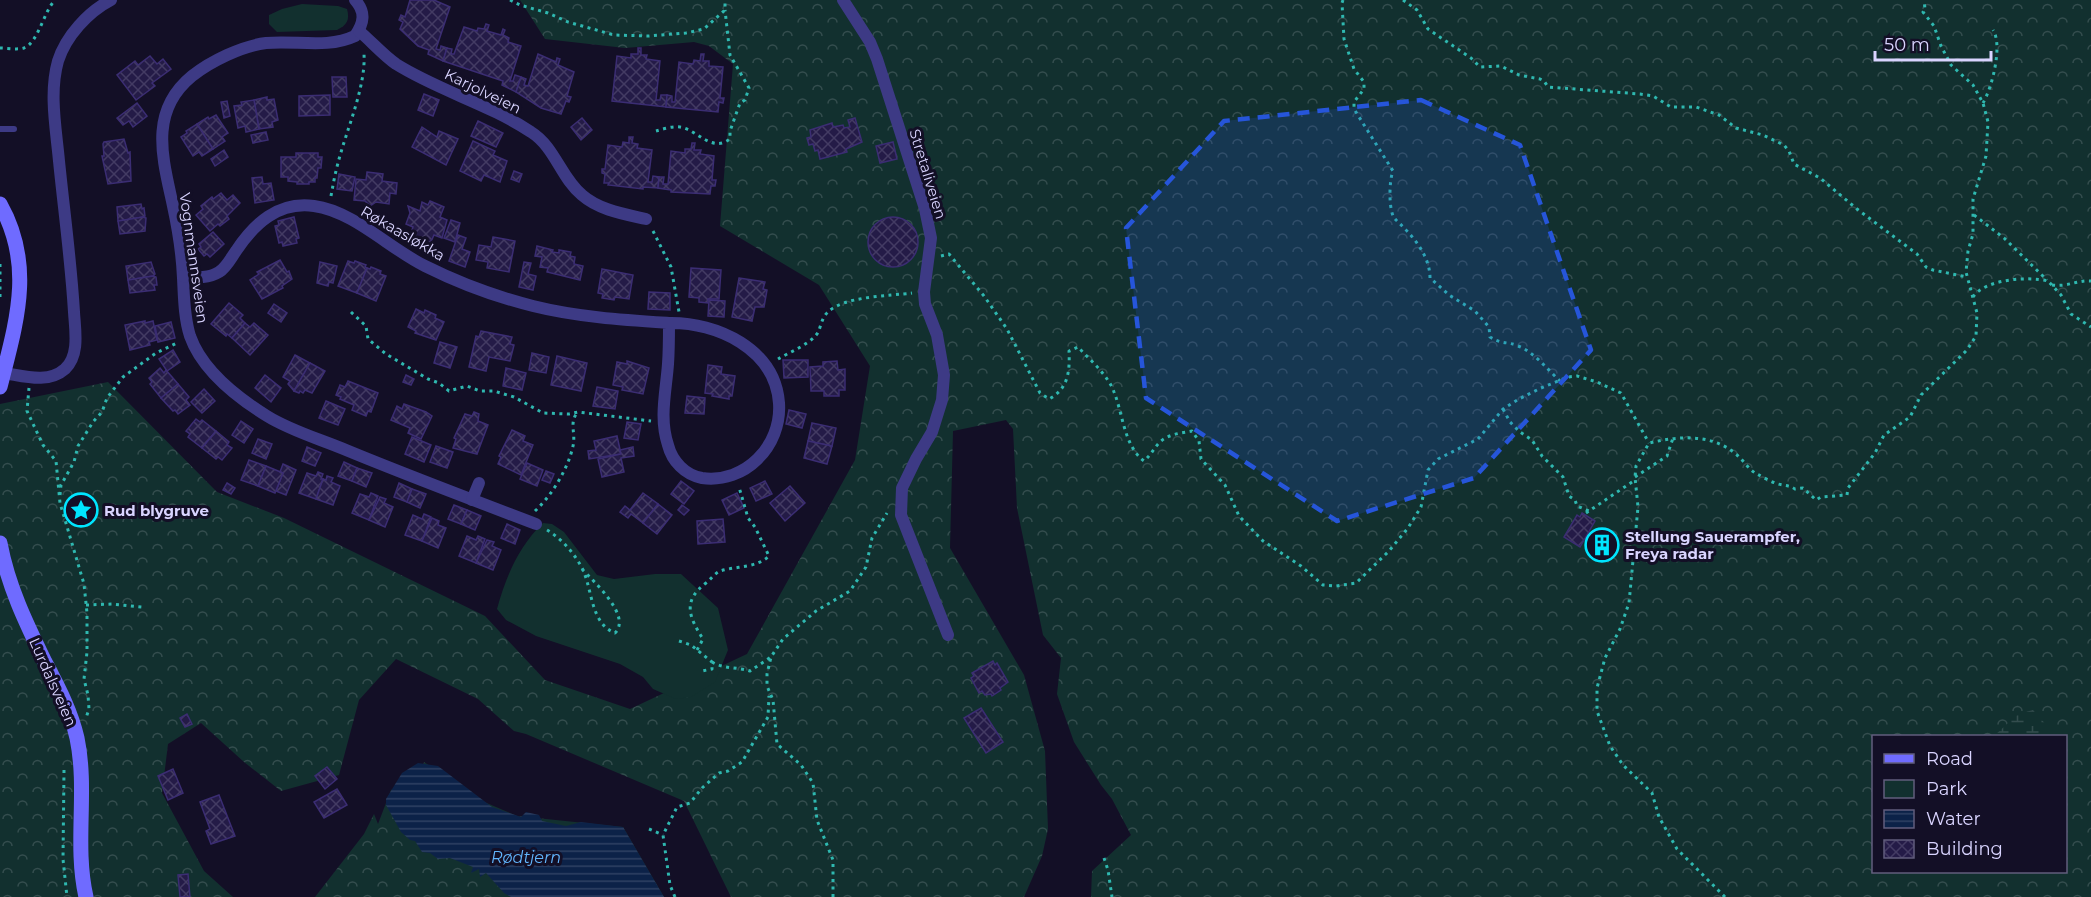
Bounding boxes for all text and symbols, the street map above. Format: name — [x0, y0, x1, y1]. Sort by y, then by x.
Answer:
scale bar — [1875, 24, 1990, 62]
text: 50 m — [1884, 34, 1930, 56]
street label: Karjolveien — [442, 64, 524, 118]
street label: Stretaliveien — [905, 127, 951, 221]
street label: Vognmannsveien — [175, 191, 213, 325]
street label: Røkaasløkka — [357, 201, 449, 265]
place icon: Rud blygruve — [63, 492, 99, 528]
place label: Rud blygruve — [104, 501, 209, 520]
building icon: Stellung Sauerampfer, Freya radar — [1584, 527, 1620, 563]
place label: Stellung Sauerampfer, Freya radar — [1625, 527, 1800, 563]
street label: Lurdalsveien — [25, 635, 81, 729]
legend — [1872, 735, 2067, 873]
text: Road — [1926, 748, 1973, 770]
text: Park — [1926, 778, 1967, 800]
text: Water — [1926, 808, 1981, 830]
text: Building — [1926, 838, 2003, 860]
water label: Rødtjern — [491, 848, 561, 867]

